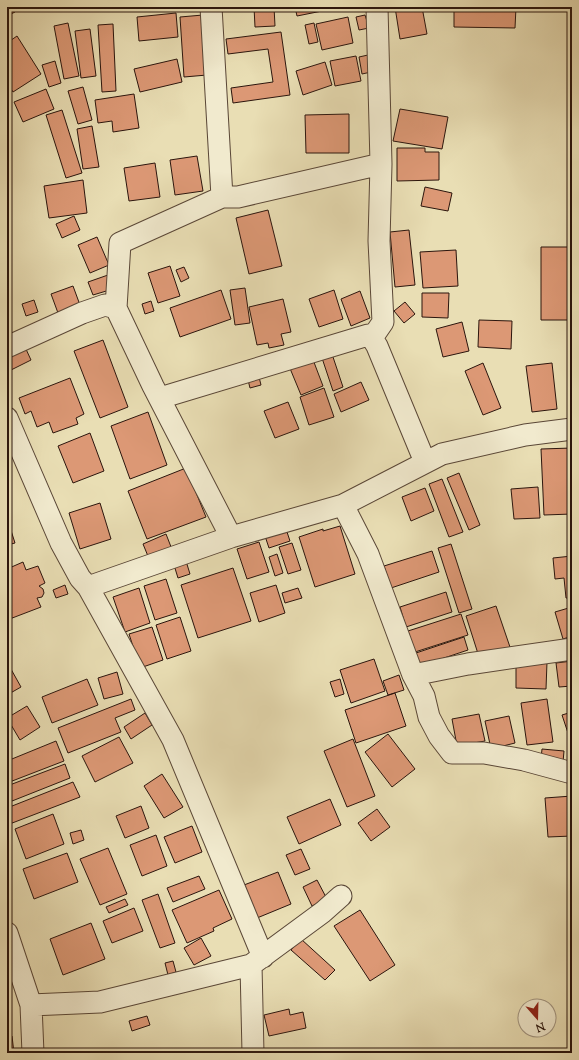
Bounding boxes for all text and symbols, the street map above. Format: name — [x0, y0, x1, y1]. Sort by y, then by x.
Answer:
north arrow — [517, 998, 557, 1038]
text: N — [533, 1017, 548, 1036]

